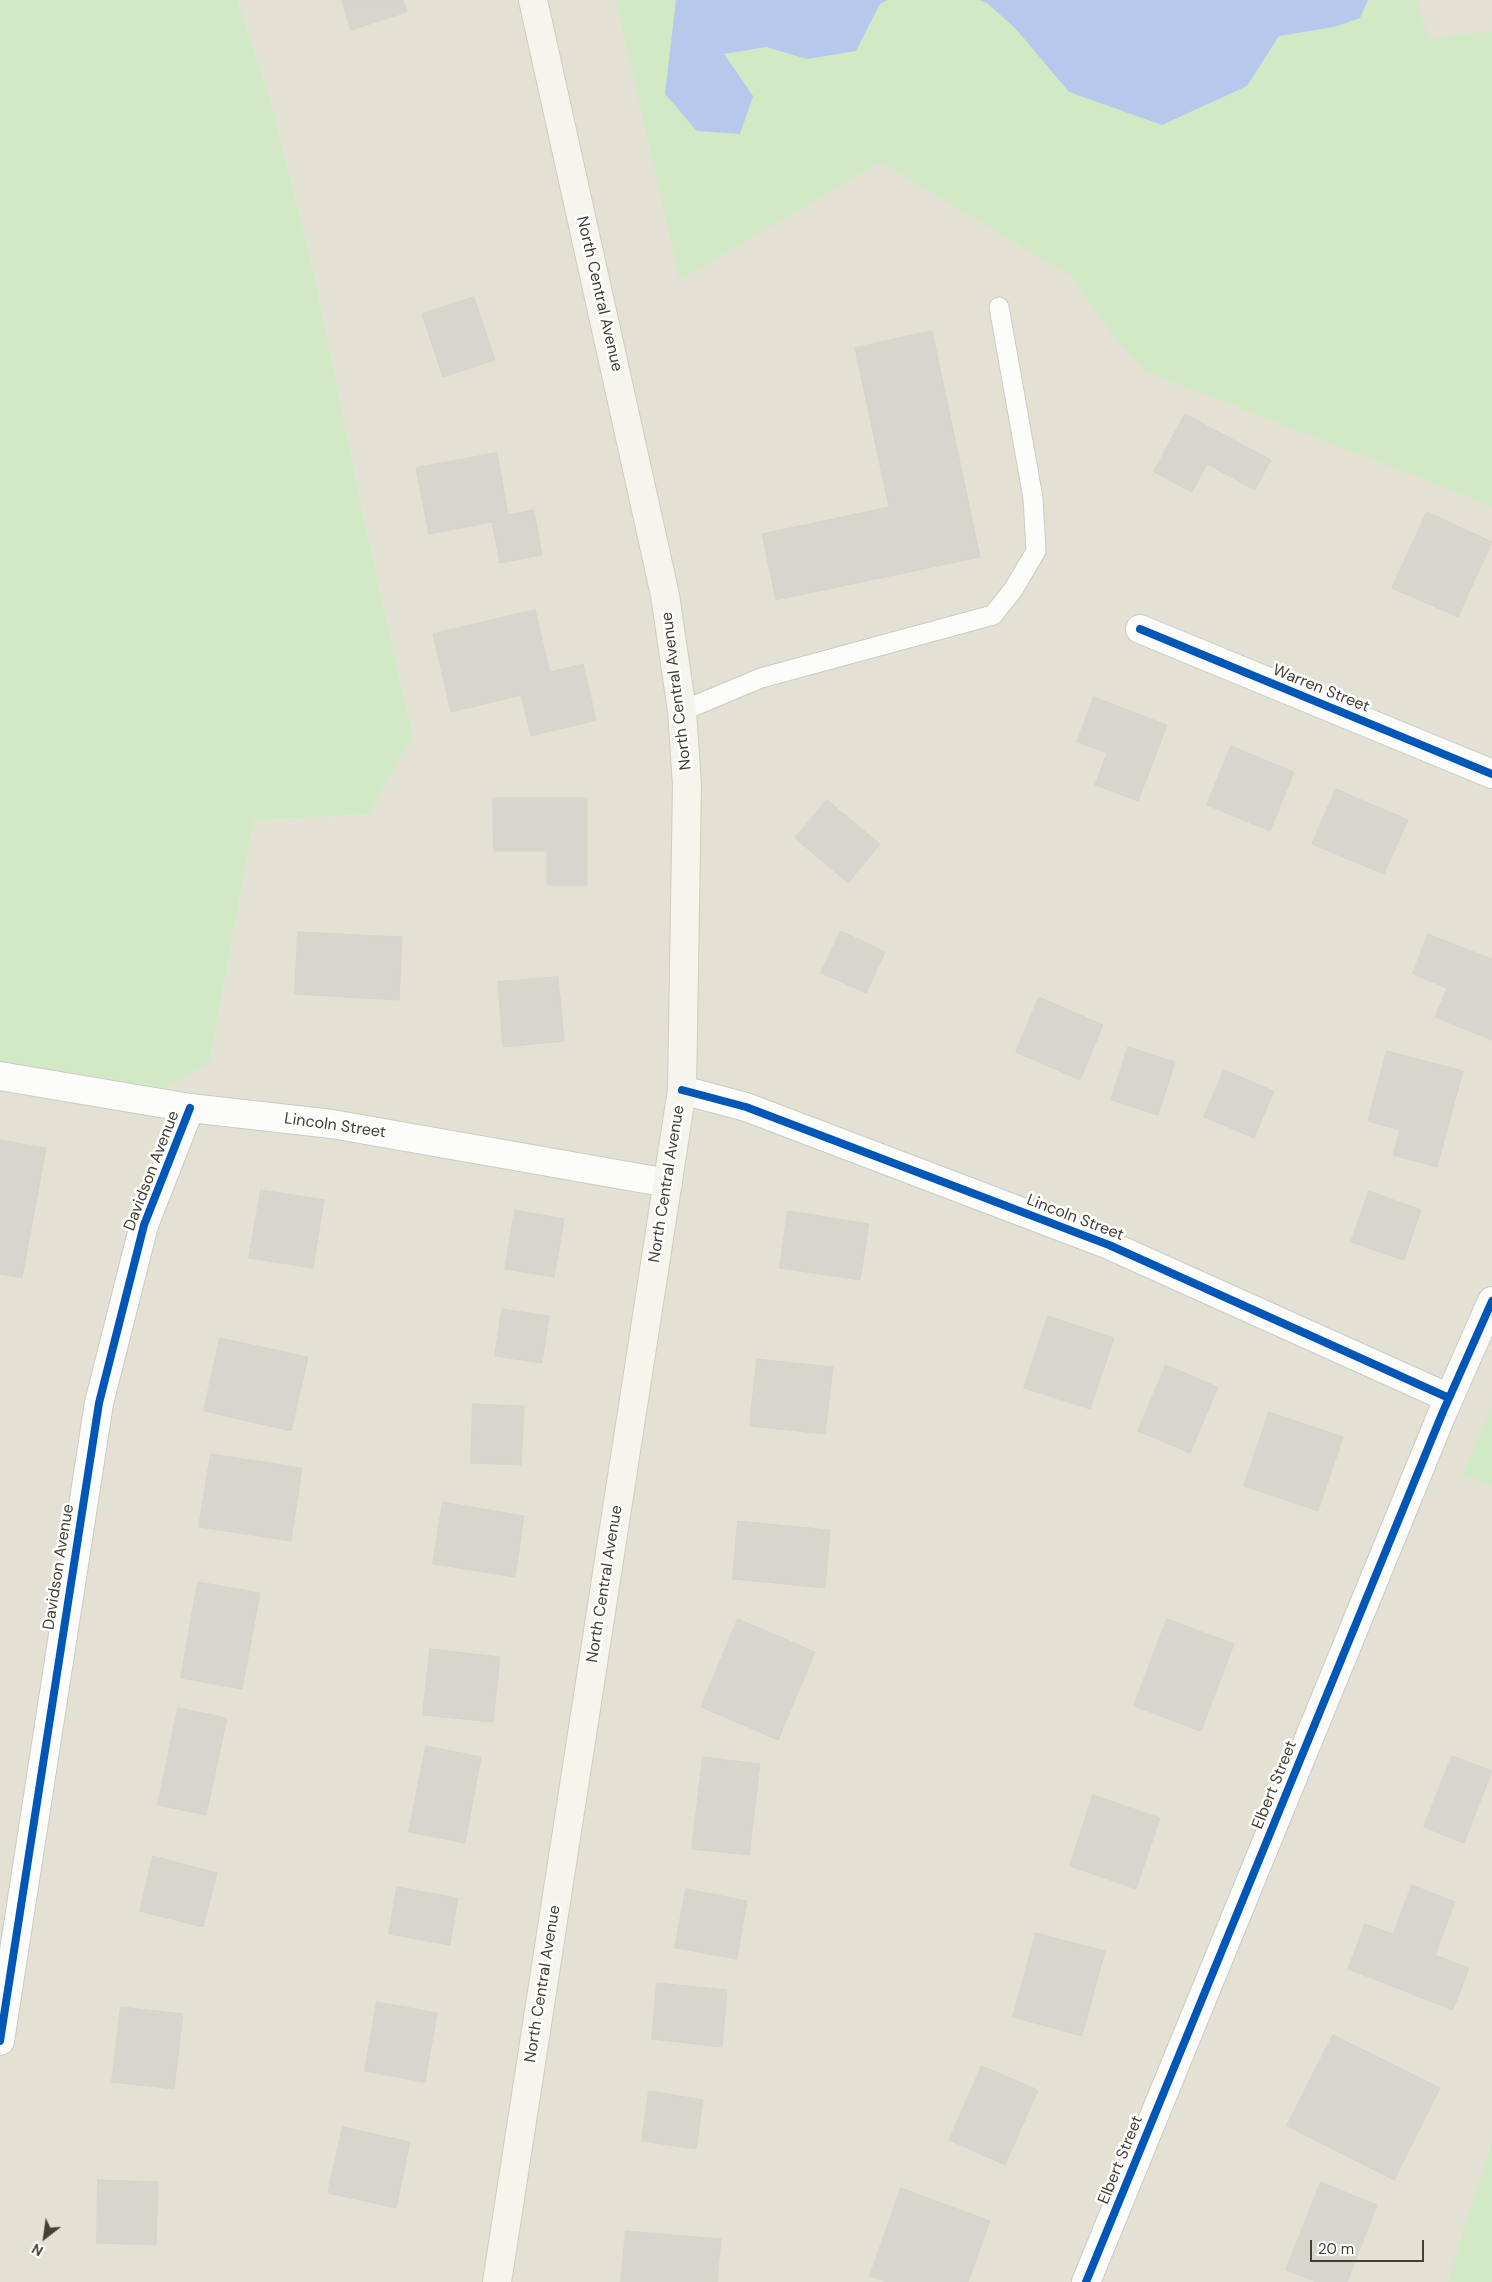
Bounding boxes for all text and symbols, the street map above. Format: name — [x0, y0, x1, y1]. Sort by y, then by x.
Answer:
street label: North Central Avenue — [572, 214, 626, 374]
street label: North Central Avenue — [658, 611, 696, 771]
street label: Warren Street — [1270, 661, 1372, 717]
street label: North Central Avenue — [645, 1104, 689, 1264]
street label: Davidson Avenue — [120, 1108, 184, 1234]
street label: Lincoln Street — [283, 1109, 387, 1143]
street label: Lincoln Street — [1024, 1191, 1126, 1245]
street label: Davidson Avenue — [40, 1503, 78, 1631]
street label: North Central Avenue — [583, 1504, 627, 1664]
street label: Elbert Street — [1249, 1738, 1301, 1832]
street label: North Central Avenue — [521, 1904, 565, 2064]
street label: Elbert Street — [1095, 2113, 1147, 2207]
north arrow — [20, 2212, 70, 2262]
scale bar — [1312, 2230, 1426, 2262]
text: 20 m — [1318, 2239, 1354, 2259]
text: N — [29, 2240, 46, 2260]

